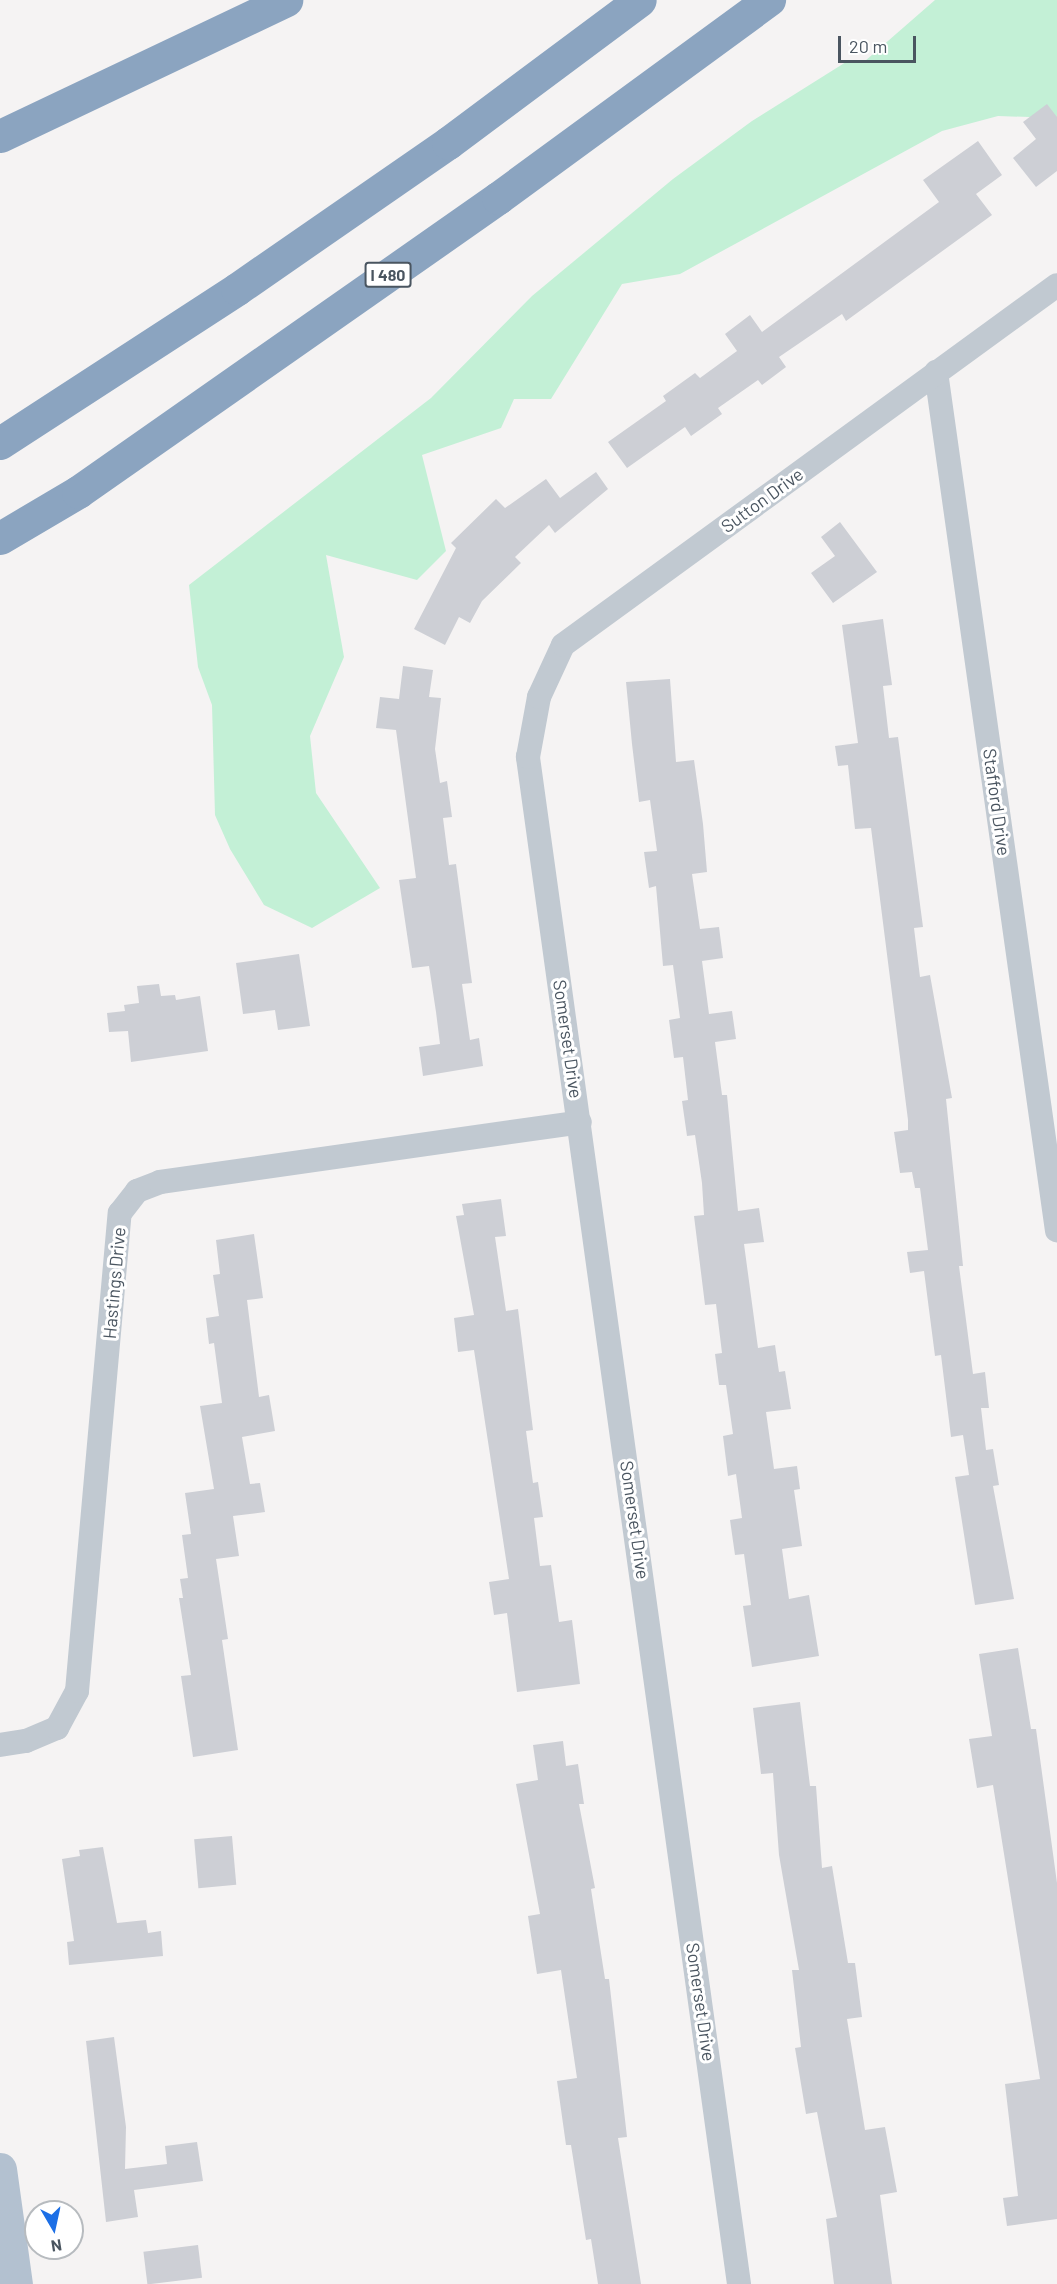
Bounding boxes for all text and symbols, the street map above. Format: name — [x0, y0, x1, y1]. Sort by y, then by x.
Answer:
scale bar — [841, 24, 919, 62]
text: 20 m — [849, 35, 887, 57]
road number: I 480 — [364, 262, 412, 288]
street label: Sutton Drive — [717, 463, 807, 537]
street label: Stafford Drive — [979, 747, 1015, 857]
street label: Somerset Drive — [549, 978, 587, 1100]
street label: Hastings Drive — [98, 1226, 130, 1340]
street label: Somerset Drive — [616, 1459, 654, 1581]
street label: Somerset Drive — [682, 1941, 720, 2063]
north arrow — [24, 2200, 84, 2260]
text: N — [50, 2236, 63, 2257]

